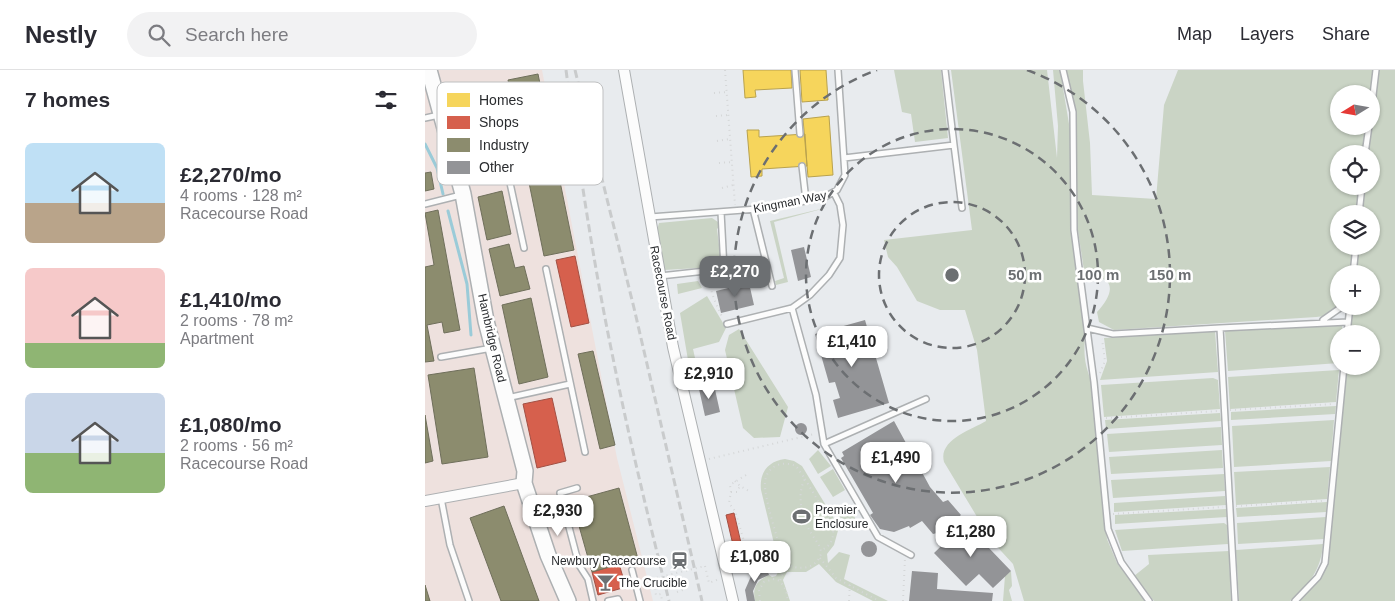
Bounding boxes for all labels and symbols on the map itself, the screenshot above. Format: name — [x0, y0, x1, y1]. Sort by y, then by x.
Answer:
legend — [437, 82, 603, 185]
north arrow — [1330, 85, 1380, 135]
text: Homes — [479, 92, 523, 108]
text: Shops — [479, 114, 519, 130]
text: Industry — [479, 137, 529, 153]
text: Other — [479, 159, 514, 175]
street label: Kingman Way — [752, 188, 828, 216]
street label: Racecourse Road — [647, 245, 679, 341]
pin: £2,270 — [694, 256, 776, 298]
centre of rings — [943, 266, 961, 284]
text: 50 m — [1008, 266, 1042, 283]
text: 100 m — [1077, 266, 1119, 283]
text: 150 m — [1149, 266, 1191, 283]
street label: Hambridge Road — [475, 292, 509, 384]
pin: £1,410 — [811, 326, 893, 368]
pin: £2,910 — [668, 358, 750, 400]
pin: £1,490 — [855, 442, 937, 484]
pin: £2,930 — [517, 494, 599, 537]
place label: Premier Enclosure — [815, 503, 869, 531]
sports icon: Premier Enclosure — [791, 507, 811, 527]
pin: £1,280 — [930, 516, 1012, 558]
pin: £1,080 — [714, 540, 796, 583]
station icon: Newbury Racecourse — [670, 551, 690, 571]
place label: Newbury Racecourse — [551, 554, 666, 568]
bar icon: The Crucible — [595, 573, 615, 593]
place label: The Crucible — [619, 576, 687, 590]

